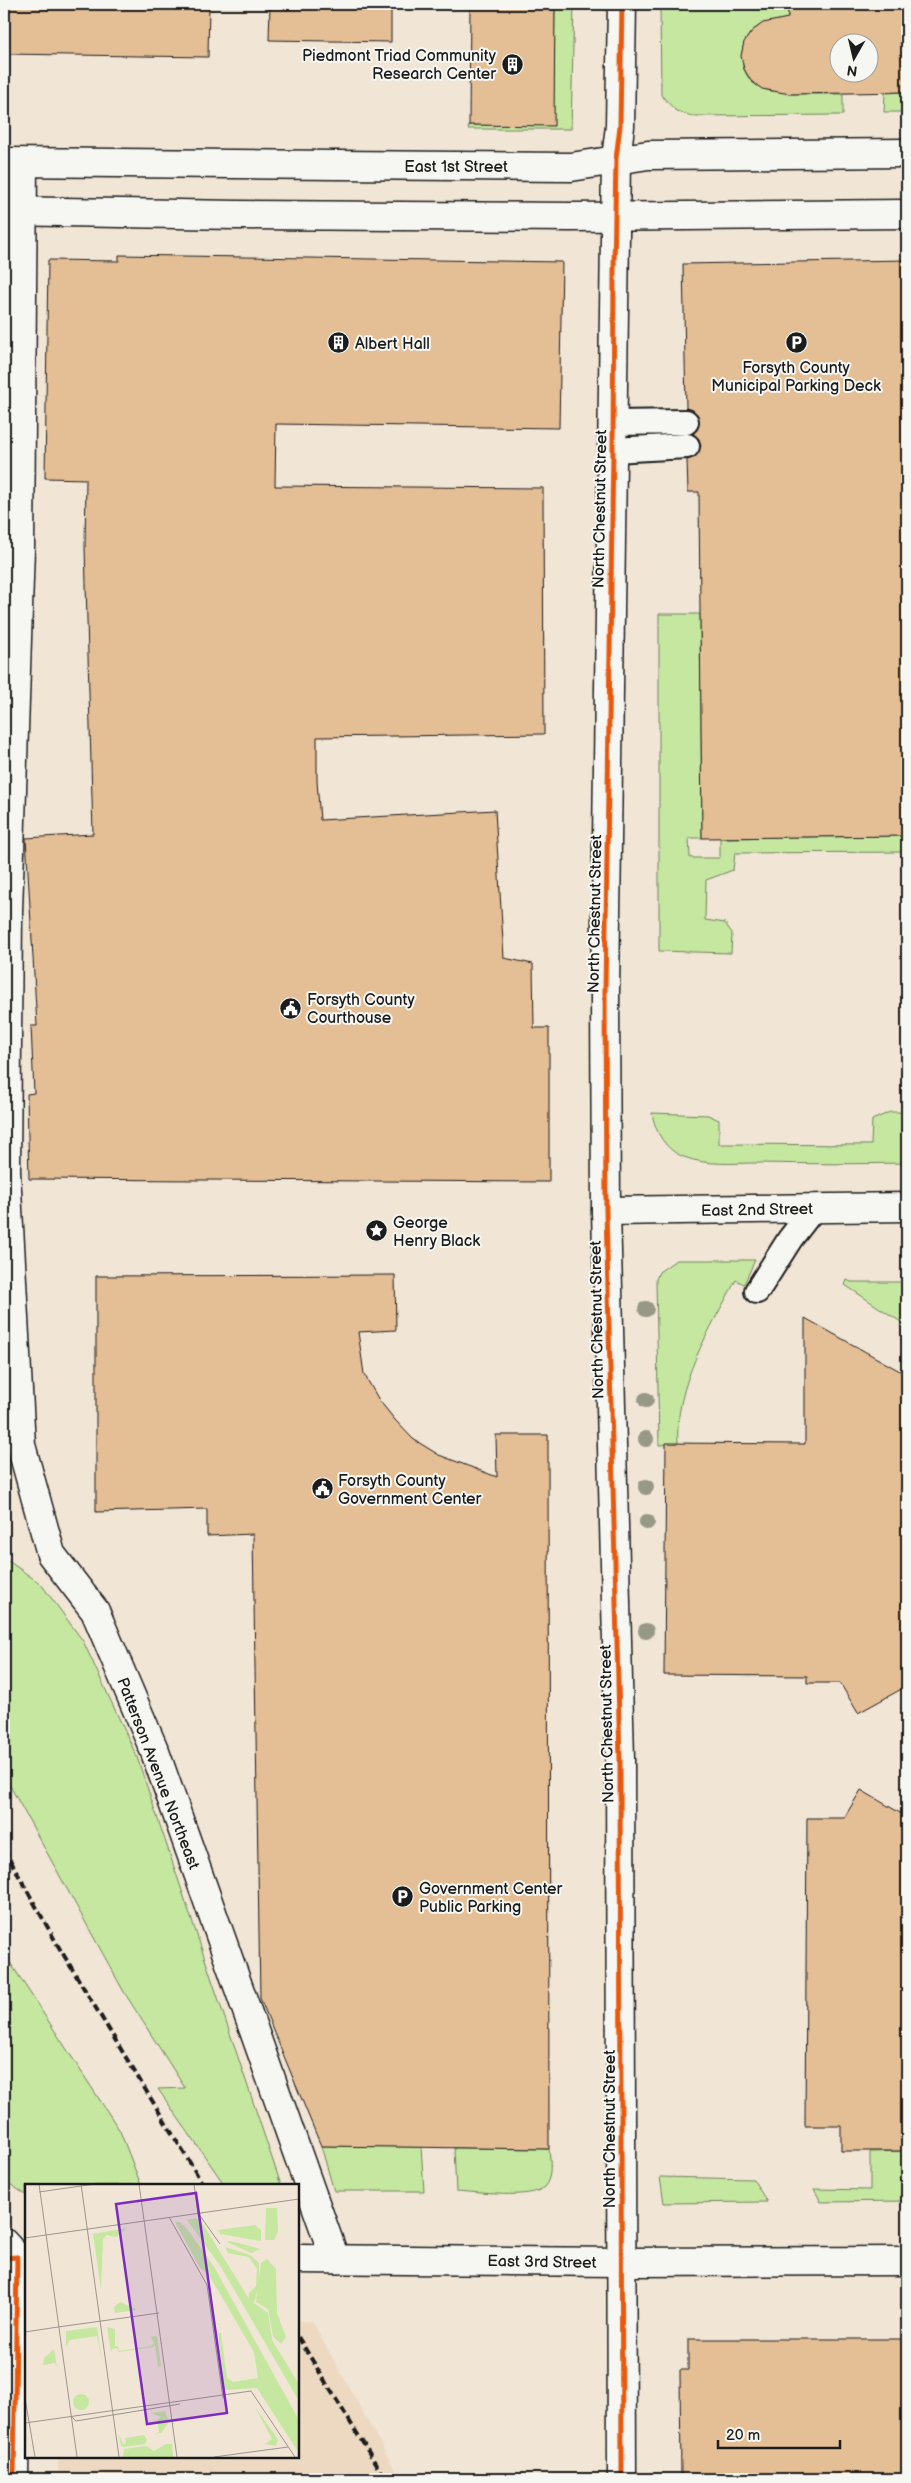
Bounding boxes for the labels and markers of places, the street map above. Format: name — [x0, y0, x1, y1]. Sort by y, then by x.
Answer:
place label: Piedmont Triad Community Research Center — [302, 47, 497, 84]
building icon: Piedmont Triad Community Research Center — [500, 52, 524, 76]
building icon: Albert Hall — [327, 331, 351, 355]
parking icon: Forsyth County Municipal Parking Deck — [784, 331, 808, 355]
place label: Albert Hall — [355, 335, 430, 354]
place label: Forsyth County Municipal Parking Deck — [711, 359, 881, 396]
place label: Forsyth County Courthouse — [307, 991, 415, 1028]
public building icon: Forsyth County Courthouse — [279, 996, 303, 1020]
place label: George Henry Black — [393, 1214, 480, 1251]
place icon: George Henry Black — [365, 1219, 389, 1243]
place label: Forsyth County Government Center — [338, 1472, 482, 1509]
public building icon: Forsyth County Government Center — [310, 1477, 334, 1501]
place label: Government Center Public Parking — [419, 1880, 563, 1917]
parking icon: Government Center Public Parking — [391, 1885, 415, 1909]

